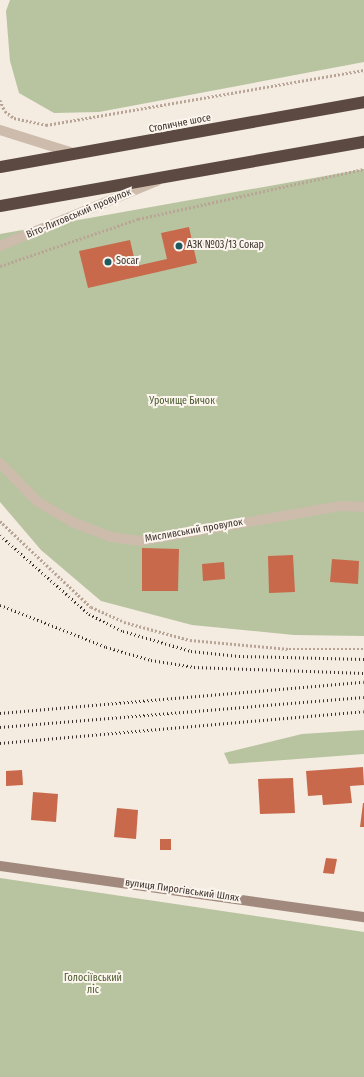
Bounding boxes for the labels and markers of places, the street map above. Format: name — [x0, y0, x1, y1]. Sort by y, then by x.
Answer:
place label: АЗК №03/13 Сокар — [187, 240, 264, 252]
marker: АЗК №03/13 Сокар — [174, 241, 184, 251]
place label: Socar — [116, 256, 139, 268]
marker: Socar — [103, 257, 113, 267]

